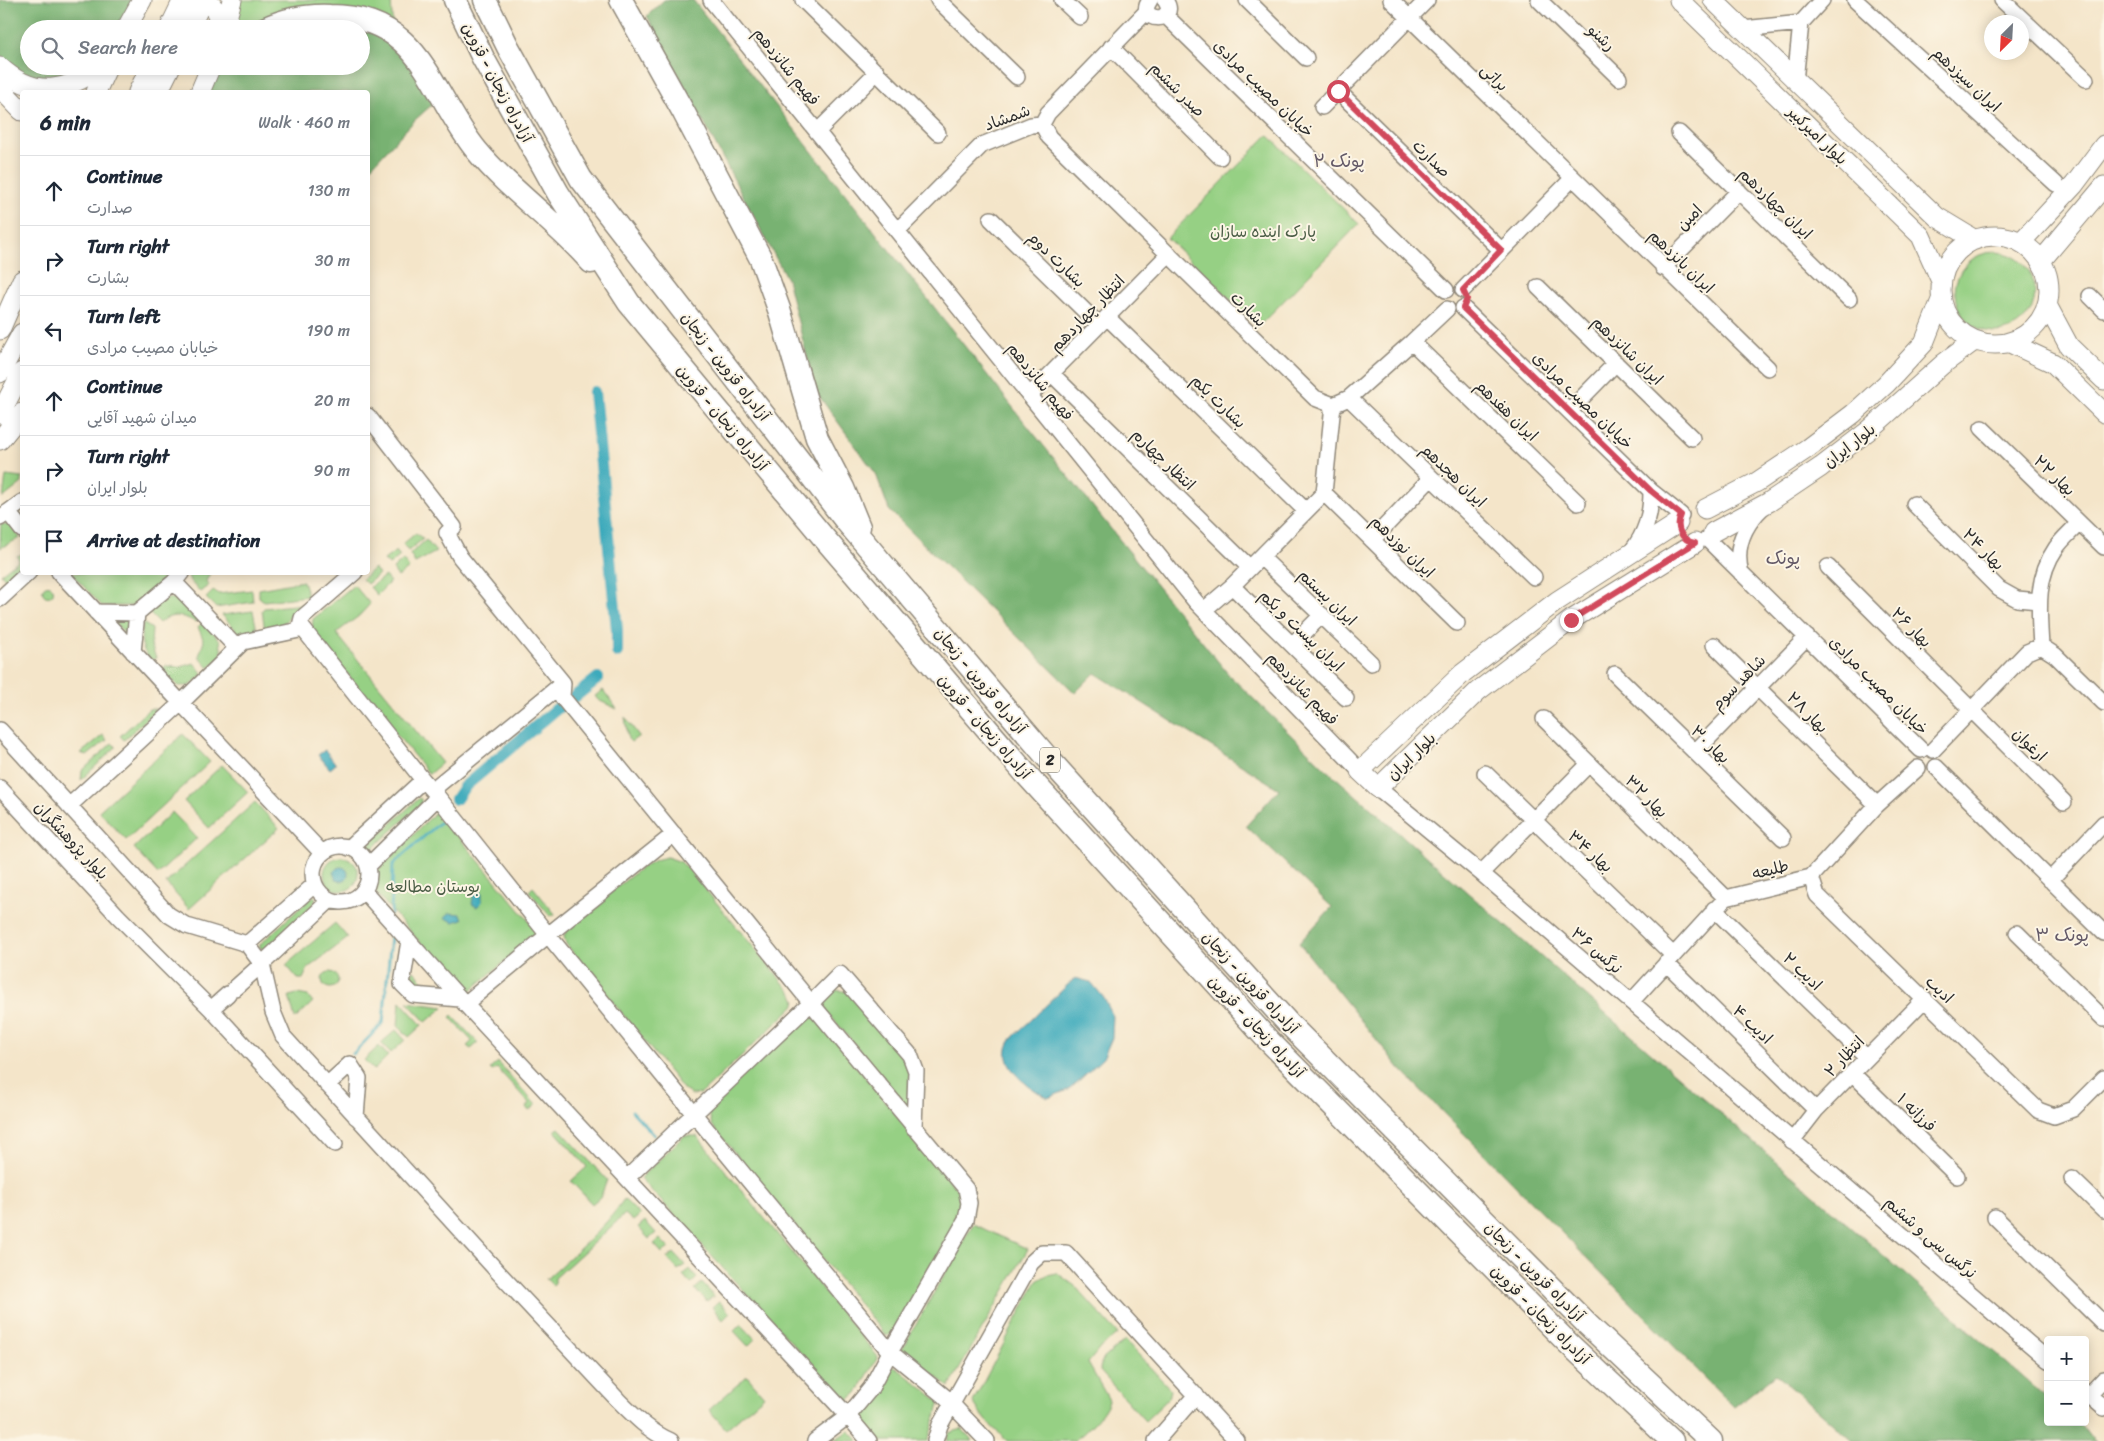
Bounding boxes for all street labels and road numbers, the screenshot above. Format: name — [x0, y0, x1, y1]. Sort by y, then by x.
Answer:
street label: رشنو — [1580, 16, 1623, 58]
street label: آزادراه زنجان - قزوین — [454, 17, 542, 149]
street label: فهیم شانزدهم — [746, 20, 828, 112]
street label: خیابان مصیب مرادی — [1206, 32, 1321, 144]
street label: ایران سیزدهم — [1925, 39, 2008, 120]
street label: صدر ششم — [1143, 54, 1213, 124]
street label: براتی — [1473, 56, 1516, 99]
street label: شمشاد — [980, 96, 1034, 139]
street label: بلوار امیرکبیر — [1779, 97, 1855, 172]
street label: صدارت — [1405, 132, 1458, 185]
street label: ایران چهاردهم — [1732, 160, 1820, 247]
street label: امین — [1669, 197, 1710, 238]
street label: ایران پانزدهم — [1642, 222, 1722, 301]
street label: بشارت دوم — [1021, 224, 1093, 295]
street label: انتظار چهاردهم — [1042, 267, 1132, 359]
street label: بشارت — [1223, 284, 1274, 334]
street label: آزادراه قزوین - زنجان — [673, 305, 779, 428]
street label: ایران شانزدهم — [1585, 308, 1671, 392]
street label: فهیم شانزدهم — [1000, 335, 1082, 427]
street label: خیابان مصیب مرادی — [1525, 344, 1640, 456]
street label: آزادراه زنجان - قزوین — [669, 357, 777, 478]
street label: بشارت یکم — [1184, 367, 1254, 436]
street label: ایران هفدهم — [1468, 372, 1545, 448]
street label: بلوار ایران — [1817, 415, 1882, 475]
street label: انتظار چهارم — [1125, 421, 1203, 498]
street label: ایران هجدهم — [1414, 436, 1494, 515]
street label: بهار ۲۲ — [2027, 448, 2083, 503]
street label: ایران نوزدهم — [1363, 508, 1442, 585]
street label: بهار ۲۴ — [1955, 521, 2012, 578]
street label: ایران بیستم — [1291, 561, 1364, 633]
street label: ایران بیست و یکم — [1252, 582, 1351, 679]
street label: بهار ۲۶ — [1884, 600, 1939, 655]
street label: آزادراه قزوین - زنجان — [927, 620, 1035, 741]
street label: خیابان مصیب مرادی — [1822, 629, 1935, 742]
street label: فهیم شانزدهم — [1259, 644, 1346, 732]
street label: شاهد سوم — [1704, 647, 1773, 717]
street label: آزادراه زنجان - قزوین — [930, 667, 1040, 787]
street label: بهار ۲۸ — [1780, 684, 1836, 740]
street label: بهار ۳۰ — [1684, 718, 1738, 771]
street label: ارغوان — [2005, 720, 2054, 769]
street label: بلوار ایران — [1379, 725, 1443, 788]
road number: 2 — [1040, 748, 1060, 772]
street label: بهار ۳۲ — [1618, 768, 1675, 825]
street label: بلوار پژوهشگران — [27, 794, 116, 887]
street label: بهار ۳۴ — [1561, 823, 1620, 880]
street label: طلیعه — [1748, 851, 1792, 888]
street label: نرگس ۳۶ — [1564, 919, 1629, 981]
street label: آزادراه قزوین - زنجان — [1195, 924, 1307, 1042]
street label: ادیب ۲ — [1776, 945, 1829, 998]
street label: آزادراه زنجان - قزوین — [1201, 968, 1313, 1086]
street label: ادیب — [1918, 968, 1961, 1011]
street label: ادیب ۴ — [1725, 997, 1780, 1051]
street label: انتظار ۲ — [1817, 1029, 1872, 1084]
street label: فرزانه ۱ — [1890, 1086, 1944, 1139]
street label: نرگس سی و ششم — [1878, 1189, 1984, 1286]
street label: آزادراه قزوین - زنجان — [1477, 1214, 1593, 1329]
street label: آزادراه زنجان - قزوین — [1483, 1257, 1599, 1372]

